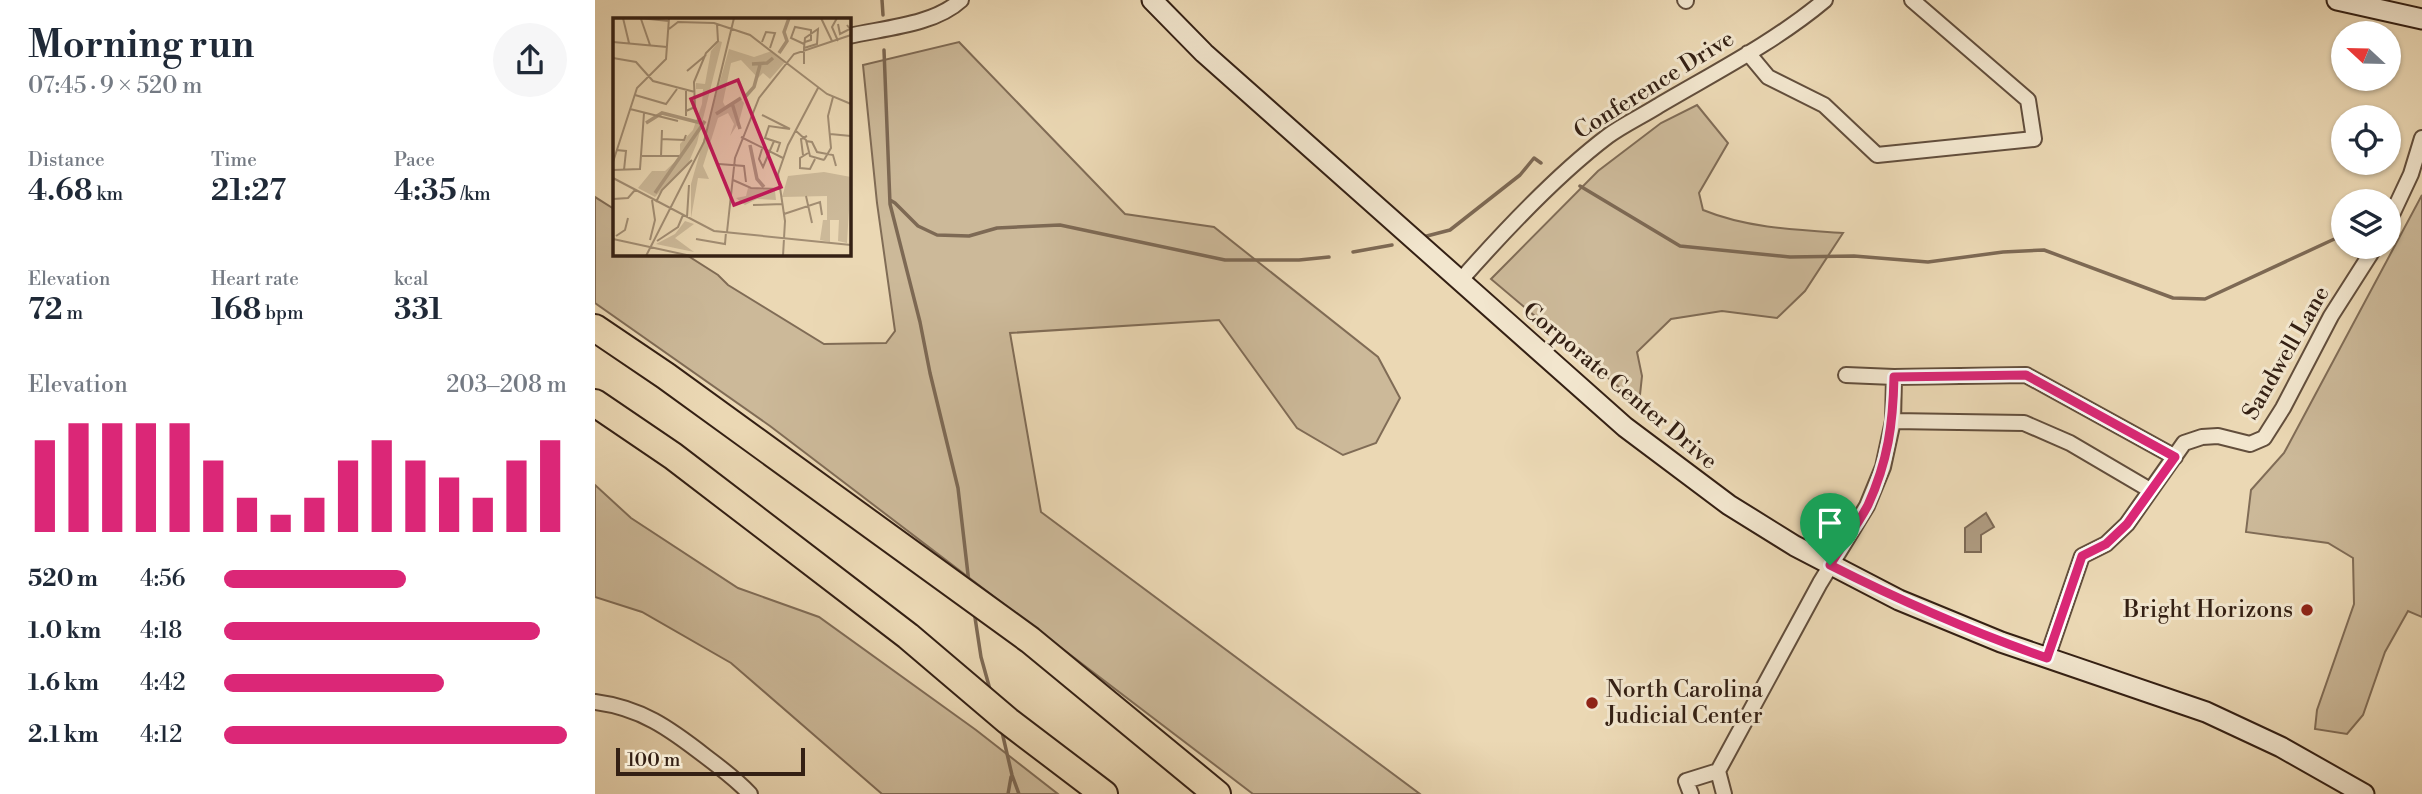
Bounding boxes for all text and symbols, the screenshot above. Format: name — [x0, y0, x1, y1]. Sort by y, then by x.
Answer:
inset map — [613, 18, 851, 256]
north arrow — [2331, 21, 2401, 91]
map controls — [2331, 21, 2401, 259]
text: Morning run — [28, 22, 254, 69]
button: share — [493, 23, 567, 97]
street label: Conference Drive — [1569, 24, 1739, 146]
text: 07:45 · 9 × 520 m — [28, 72, 202, 100]
button: locate — [2331, 105, 2401, 175]
text: Distance — [28, 148, 105, 172]
text: Time — [211, 148, 257, 172]
text: Pace — [394, 148, 435, 172]
text: 4.68 — [28, 172, 93, 210]
text: 21:27 — [211, 172, 286, 210]
text: 4:35 — [394, 172, 457, 210]
text: km — [93, 182, 123, 206]
text: /km — [457, 182, 491, 206]
button: layers — [2331, 189, 2401, 259]
text: Elevation — [28, 267, 110, 291]
text: Heart rate — [211, 267, 299, 291]
text: kcal — [394, 267, 428, 291]
street label: Sandwell Lane — [2236, 281, 2336, 425]
text: 72 — [28, 291, 63, 329]
text: 168 — [211, 291, 261, 329]
text: 331 — [394, 291, 442, 329]
street label: Corporate Center Drive — [1517, 296, 1723, 476]
text: m — [63, 301, 83, 325]
text: bpm — [261, 301, 304, 325]
text: Elevation — [28, 371, 128, 399]
text: 203–208 m — [446, 371, 567, 399]
pin — [1800, 493, 1860, 565]
icon: arrive — [1811, 504, 1849, 542]
text: 520 m — [28, 565, 98, 593]
text: 4:56 — [140, 565, 186, 593]
place label: Bright Horizons — [2122, 596, 2293, 624]
marker: Bright Horizons — [2299, 602, 2315, 618]
text: 1.0 km — [28, 617, 101, 645]
text: 4:18 — [140, 617, 182, 645]
text: 1.6 km — [28, 669, 99, 697]
text: 4:42 — [140, 669, 186, 697]
place label: North Carolina Judicial Center — [1605, 676, 1763, 730]
marker: North Carolina Judicial Center — [1584, 695, 1600, 711]
text: 2.1 km — [28, 721, 99, 749]
text: 4:12 — [140, 721, 182, 749]
scale bar — [616, 745, 805, 777]
text: 100 m — [627, 748, 680, 772]

